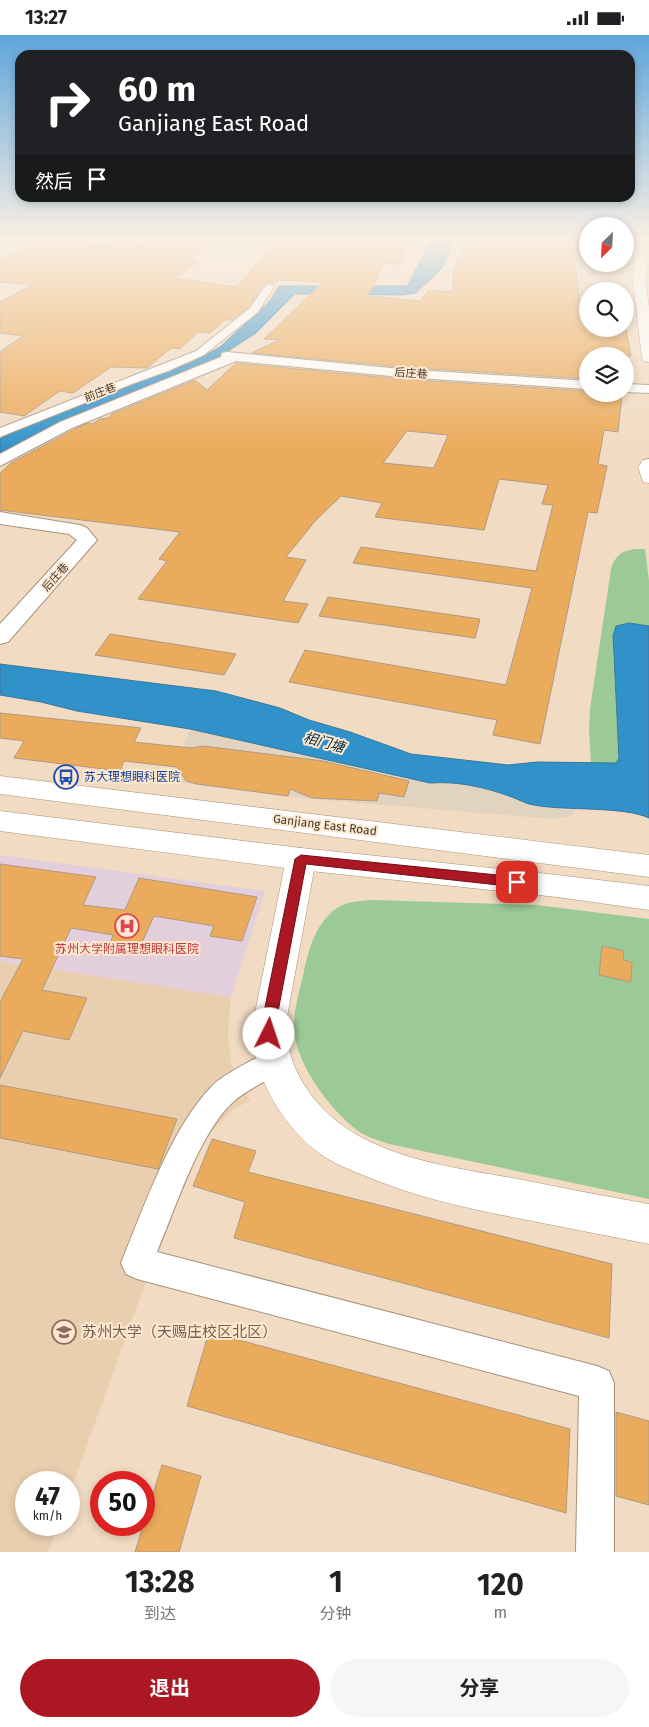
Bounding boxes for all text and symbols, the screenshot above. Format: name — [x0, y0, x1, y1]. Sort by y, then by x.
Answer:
text: 13:27 — [25, 6, 67, 29]
text: 60 m — [118, 68, 196, 110]
icon: right — [35, 70, 100, 135]
text: Ganjiang East Road — [118, 110, 309, 137]
icon: arrive — [83, 165, 111, 193]
text: 然后 — [35, 170, 73, 193]
north arrow — [579, 217, 634, 273]
map controls — [579, 217, 634, 402]
button: search — [579, 282, 634, 337]
button: layers — [579, 347, 634, 402]
street label: 后庄巷 — [394, 366, 428, 381]
street label: 前庄巷 — [82, 380, 118, 404]
street label: 后庄巷 — [40, 561, 71, 594]
water label: 相门塘 — [301, 729, 348, 757]
bus stop icon: 苏大理想眼科医院 — [53, 764, 79, 790]
place label: 苏大理想眼科医院 — [84, 770, 180, 784]
street label: Ganjiang East Road — [272, 812, 378, 838]
pin — [496, 861, 538, 903]
icon: arrive — [503, 868, 531, 896]
hospital icon: 苏州大学附属理想眼科医院 — [114, 913, 140, 939]
place label: 苏州大学附属理想眼科医院 — [55, 942, 199, 956]
position arrow — [242, 1007, 294, 1059]
school or university icon: 苏州大学（天赐庄校区北区） — [51, 1319, 77, 1345]
place label: 苏州大学（天赐庄校区北区） — [82, 1323, 277, 1341]
speed limit sign: 50 — [90, 1471, 155, 1536]
text: 47 — [35, 1482, 60, 1512]
text: km/h — [33, 1509, 62, 1523]
text: 13:28 — [125, 1564, 195, 1600]
text: 1 — [329, 1564, 343, 1600]
text: 120 — [477, 1567, 524, 1603]
text: m — [494, 1603, 507, 1622]
text: 到达 — [144, 1604, 176, 1623]
text: 分钟 — [320, 1604, 352, 1623]
button: 退出 — [20, 1659, 320, 1717]
button: 分享 — [330, 1659, 629, 1717]

